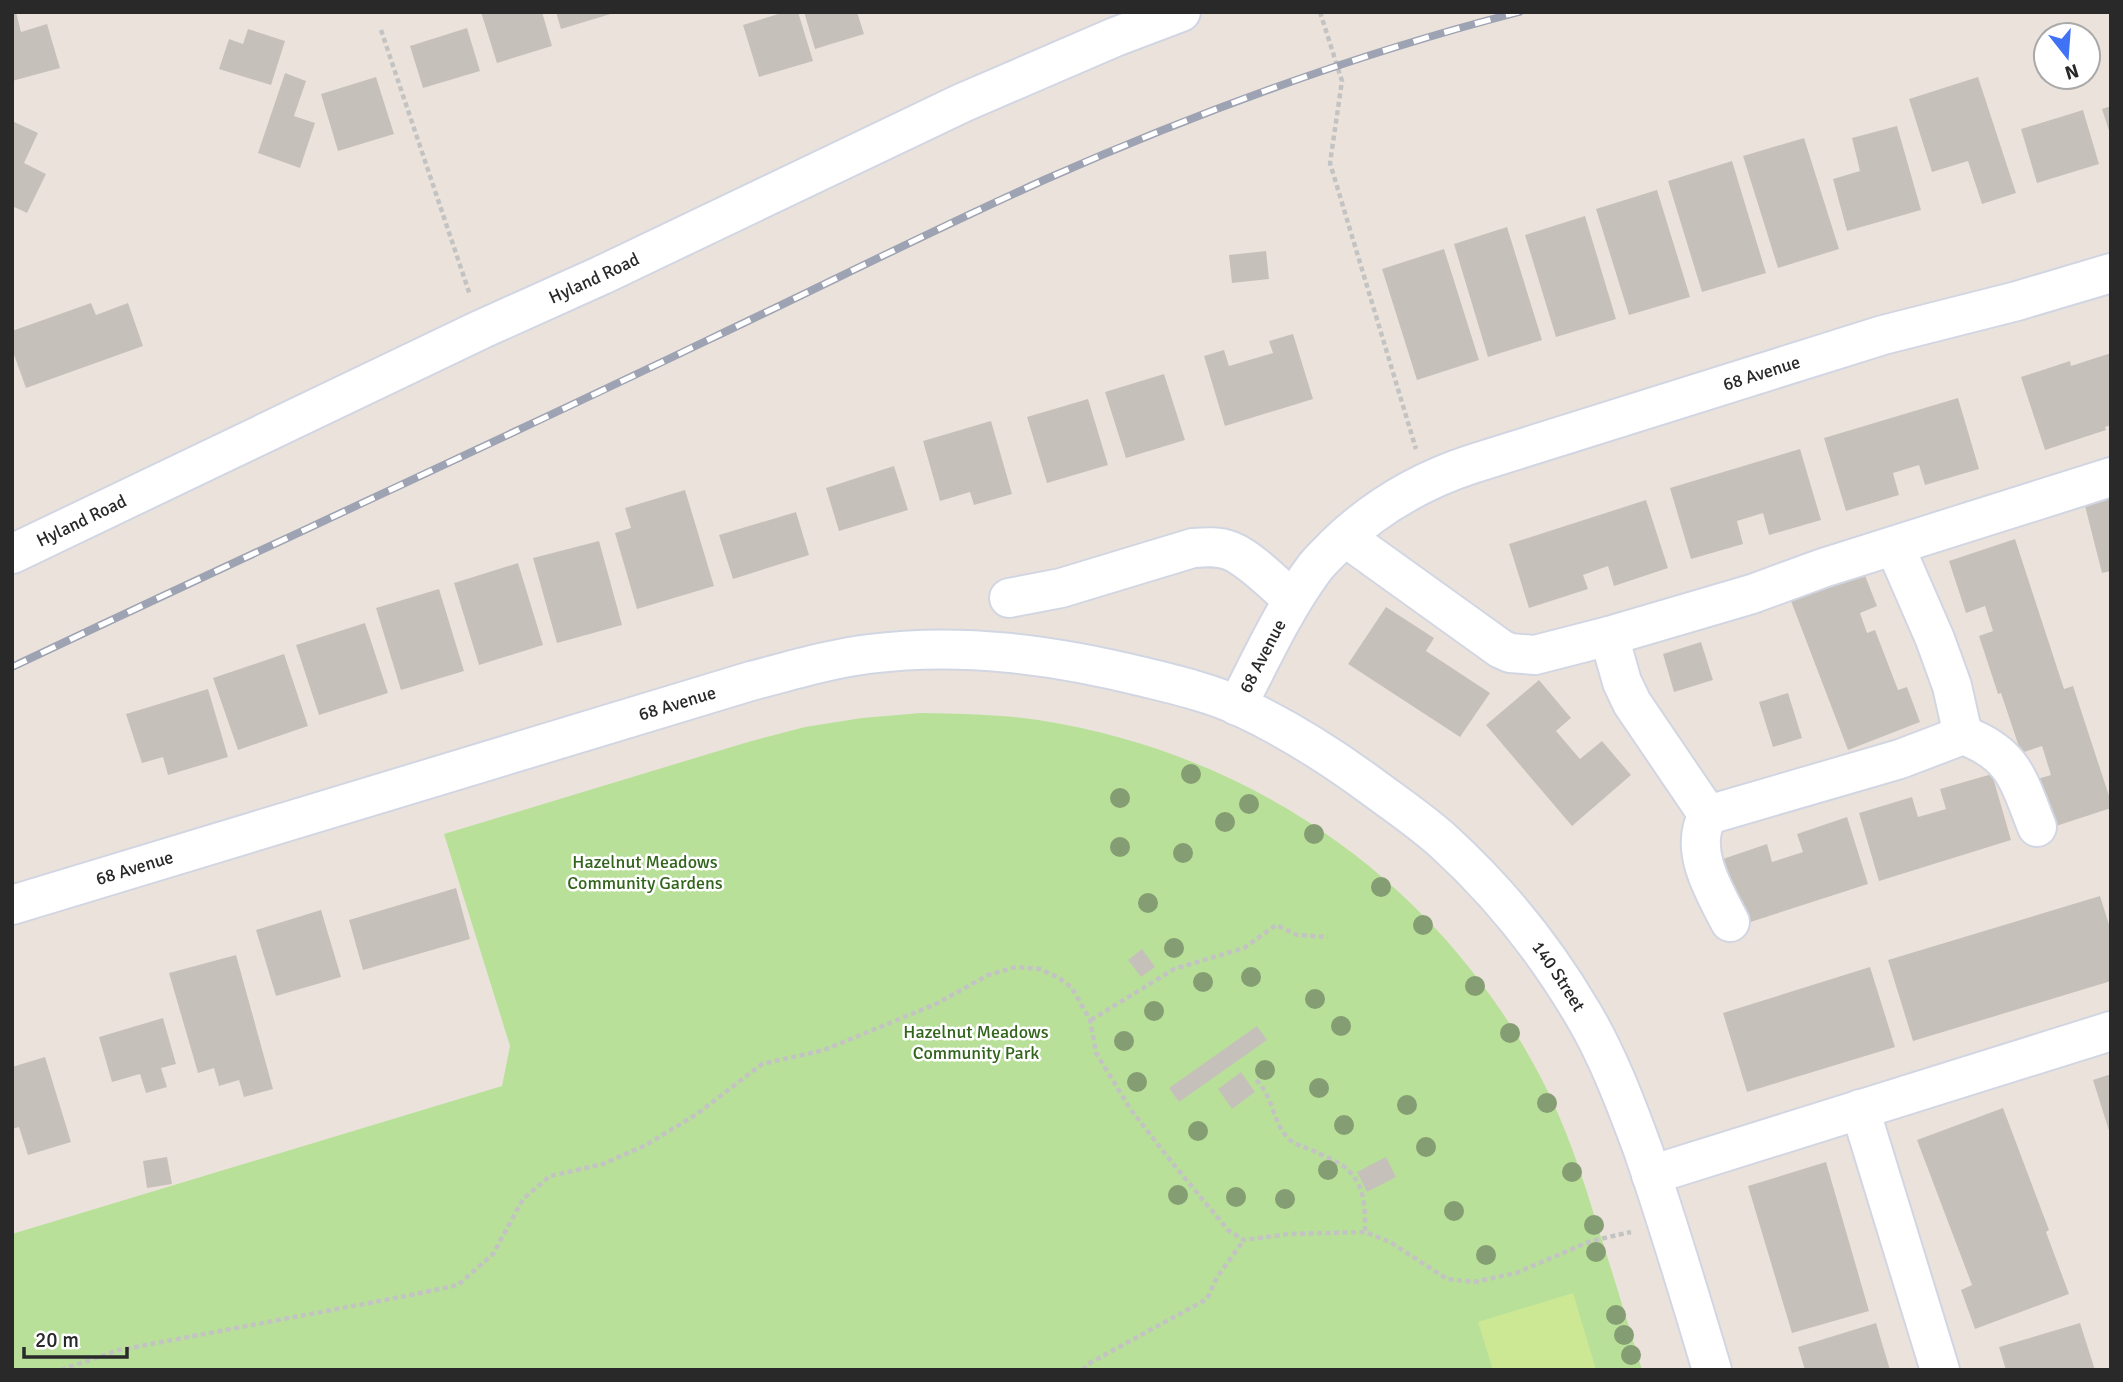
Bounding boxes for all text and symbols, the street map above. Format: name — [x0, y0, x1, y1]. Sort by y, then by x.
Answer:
north arrow — [2032, 21, 2102, 91]
text: N — [2062, 58, 2082, 85]
street label: Hyland Road — [545, 248, 643, 308]
street label: 68 Avenue — [1720, 351, 1803, 396]
street label: Hyland Road — [33, 490, 130, 552]
street label: 68 Avenue — [1235, 615, 1291, 697]
street label: 68 Avenue — [636, 681, 718, 725]
street label: 68 Avenue — [93, 846, 176, 890]
park label: Hazelnut Meadows Community Gardens — [567, 851, 723, 894]
street label: 140 Street — [1527, 937, 1590, 1015]
park label: Hazelnut Meadows Community Park — [903, 1021, 1049, 1064]
scale bar — [24, 1316, 128, 1360]
text: 20 m — [35, 1327, 79, 1353]

